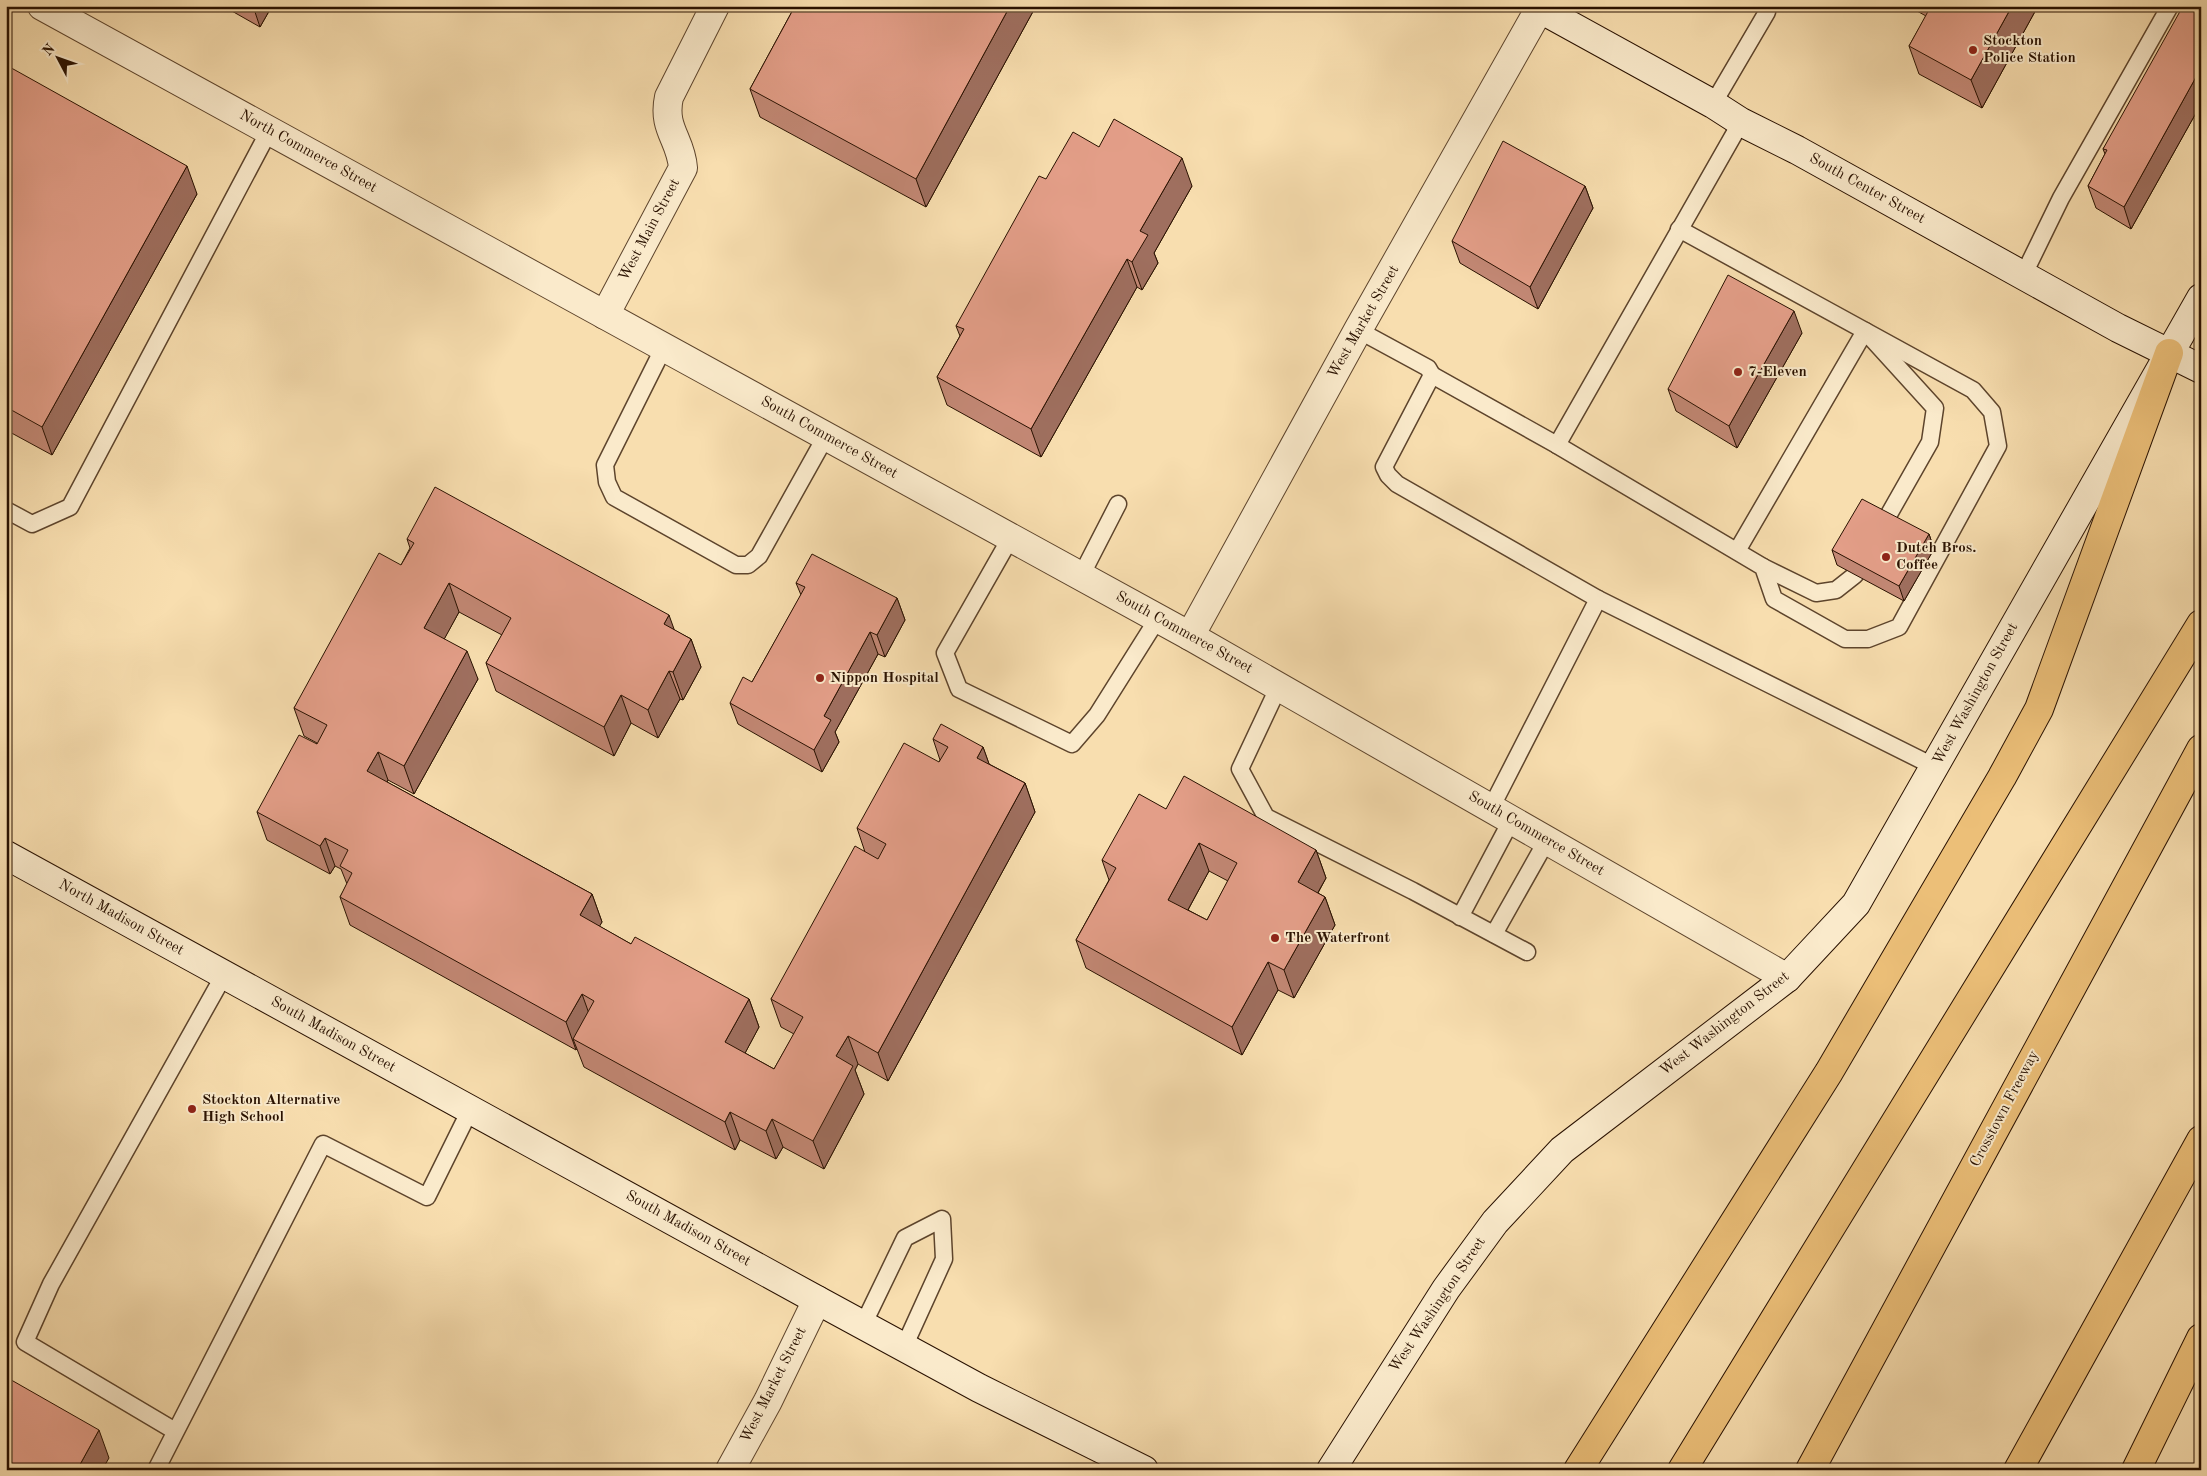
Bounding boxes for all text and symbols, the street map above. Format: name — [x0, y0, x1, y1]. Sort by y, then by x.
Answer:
north arrow — [32, 32, 82, 82]
place label: Stockton Police Station — [1983, 34, 2076, 66]
text: N — [40, 41, 58, 59]
marker: Stockton Police Station — [1967, 44, 1979, 56]
street label: North Commerce Street — [237, 108, 379, 196]
street label: South Center Street — [1807, 151, 1927, 227]
street label: West Main Street — [617, 176, 683, 284]
street label: West Market Street — [1326, 263, 1402, 381]
place label: 7-Eleven — [1748, 365, 1807, 380]
marker: 7-Eleven — [1732, 366, 1744, 378]
street label: South Commerce Street — [758, 394, 900, 482]
place label: Dutch Bros. Coffee — [1896, 541, 1977, 573]
marker: Dutch Bros. Coffee — [1880, 551, 1892, 563]
street label: South Commerce Street — [1113, 589, 1255, 677]
street label: West Washington Street — [1931, 621, 2021, 767]
place label: Nippon Hospital — [830, 671, 939, 686]
marker: Nippon Hospital — [814, 672, 826, 684]
street label: South Commerce Street — [1466, 789, 1606, 879]
street label: North Madison Street — [56, 877, 186, 959]
place label: The Waterfront — [1285, 931, 1390, 946]
marker: The Waterfront — [1269, 932, 1281, 944]
street label: West Washington Street — [1658, 969, 1792, 1079]
street label: South Madison Street — [268, 994, 398, 1076]
street label: Crosstown Freeway — [1968, 1048, 2042, 1170]
place label: Stockton Alternative High School — [202, 1093, 340, 1125]
marker: Stockton Alternative High School — [186, 1103, 198, 1115]
street label: South Madison Street — [623, 1188, 753, 1270]
street label: West Washington Street — [1387, 1235, 1489, 1375]
street label: West Market Street — [738, 1325, 810, 1445]

